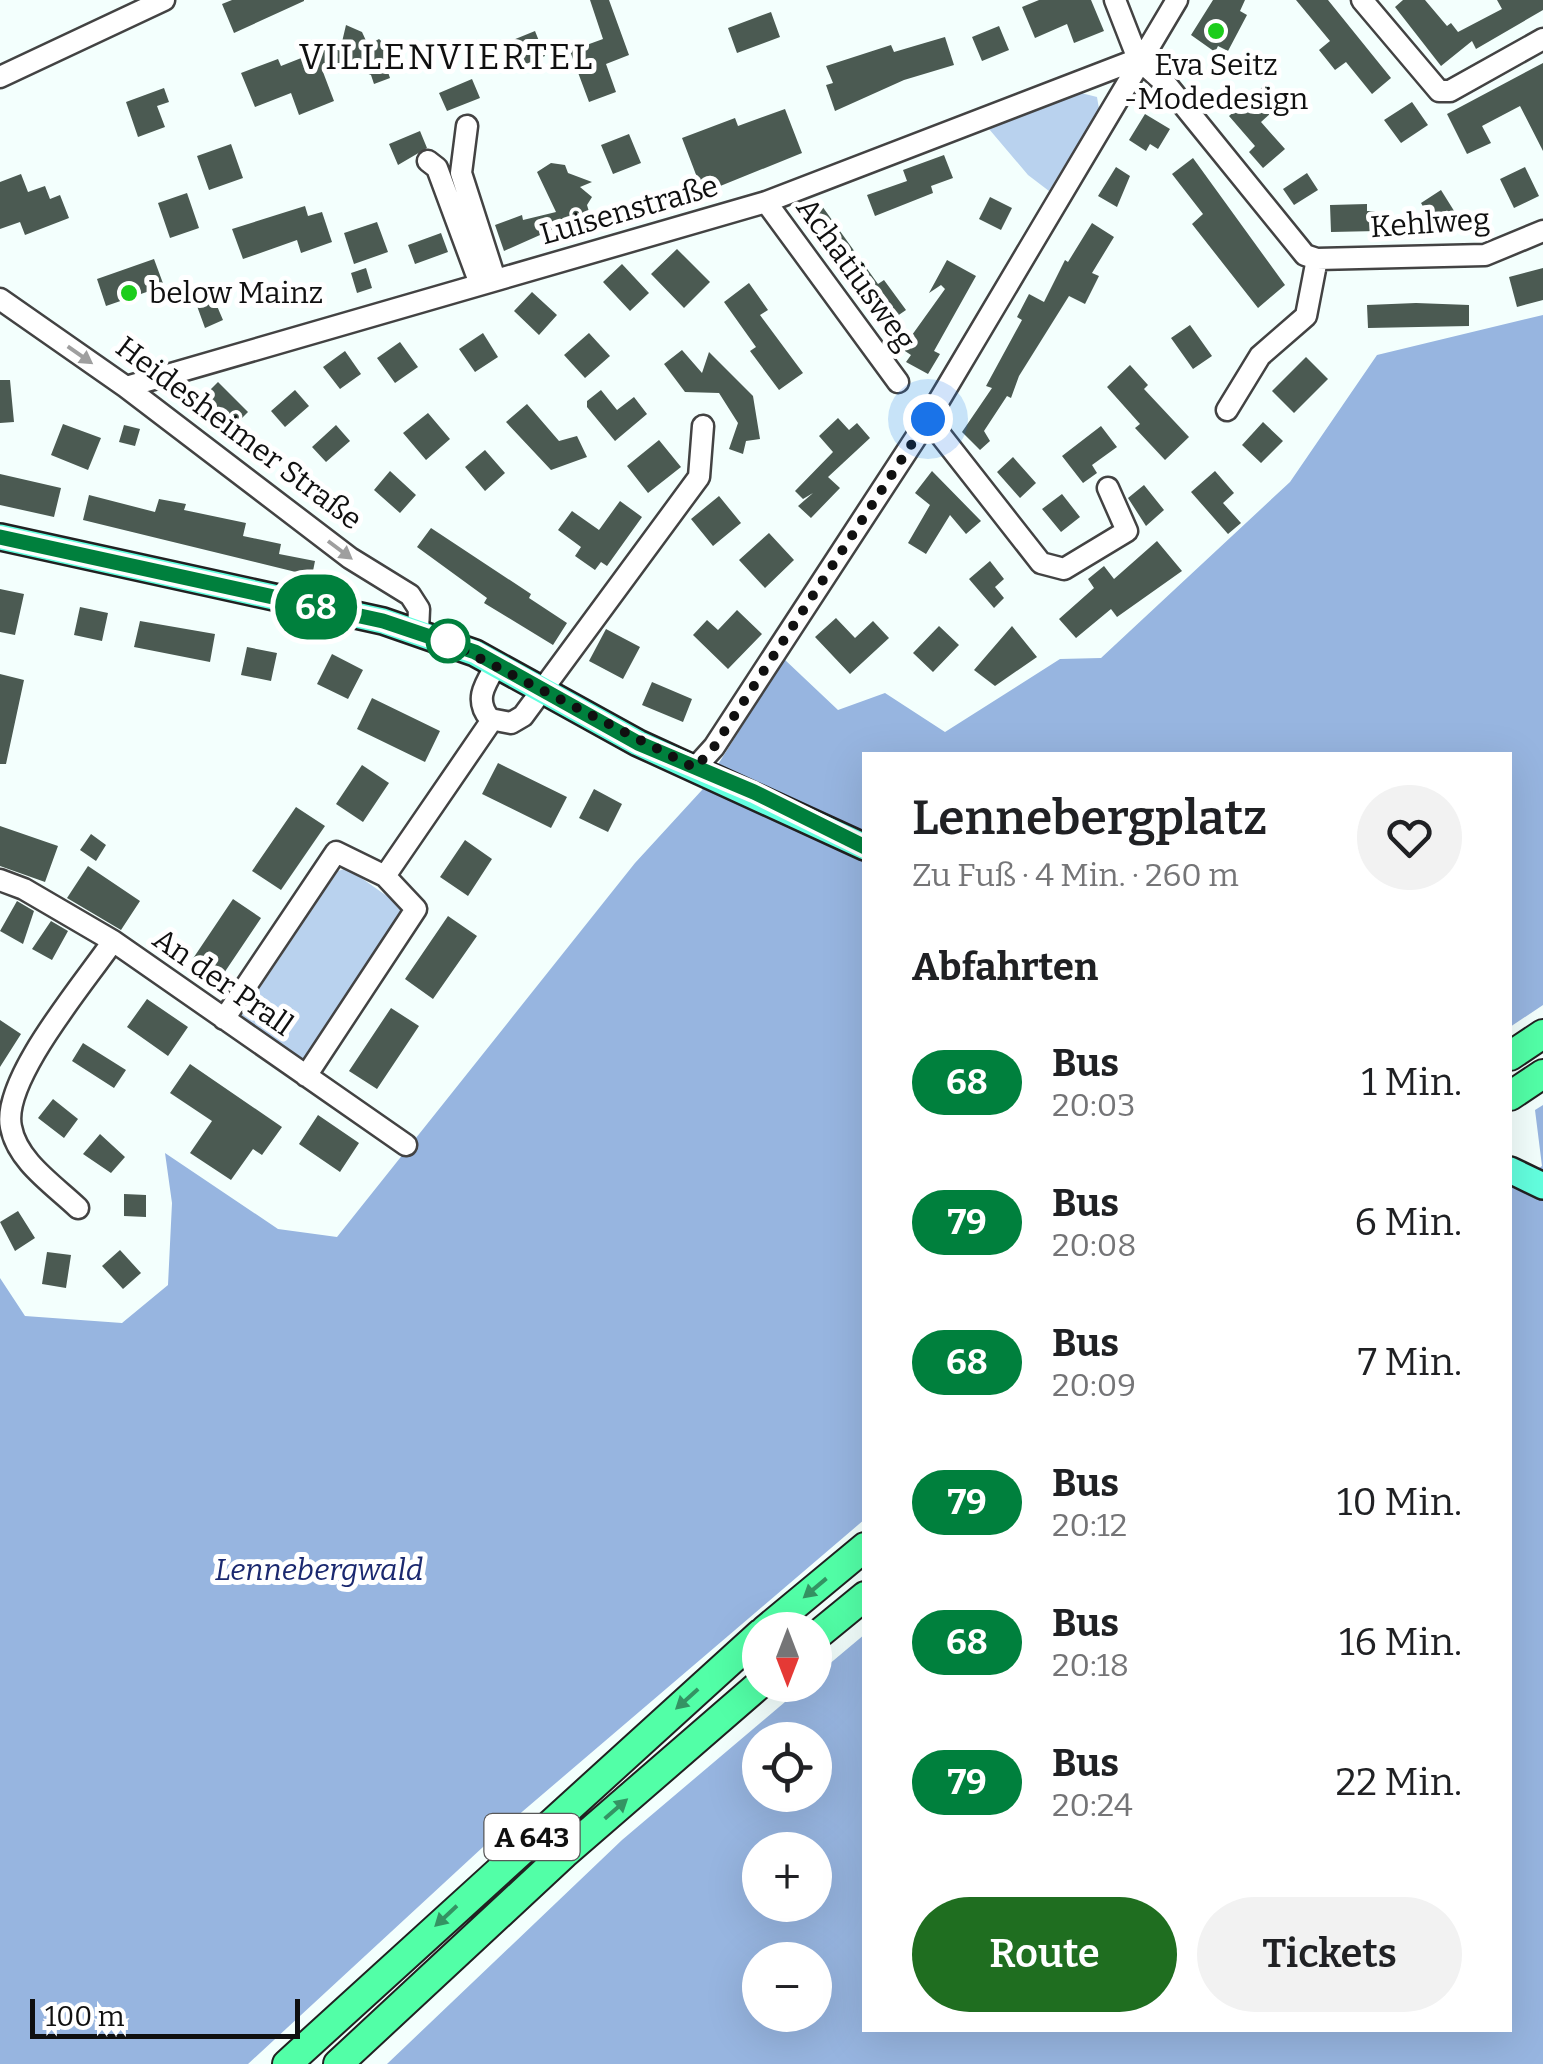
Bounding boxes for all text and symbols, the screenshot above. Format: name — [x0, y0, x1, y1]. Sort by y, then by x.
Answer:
marker: Eva Seitz -Modedesign — [1205, 20, 1227, 42]
district label: VILLENVIERTEL — [299, 36, 595, 78]
place label: Eva Seitz -Modedesign — [1124, 47, 1308, 117]
street label: Luisenstraße — [536, 167, 722, 253]
street label: Achatiusweg — [789, 191, 923, 357]
street label: Kehlweg — [1369, 201, 1491, 245]
place label: below Mainz — [149, 275, 323, 311]
marker: below Mainz — [118, 282, 140, 304]
street label: Heidesheimer Straße — [109, 329, 369, 537]
one-way arrow — [67, 344, 93, 364]
your location — [903, 394, 953, 444]
one-way arrow — [327, 539, 353, 559]
line badge: 68 — [271, 574, 361, 640]
text: 68 — [295, 586, 337, 628]
unlabelled marker — [427, 620, 469, 662]
button: heart — [1357, 785, 1462, 890]
text: Lennebergplatz — [912, 789, 1267, 847]
text: Zu Fuß · 4 Min. · 260 m — [912, 856, 1239, 894]
street label: An der Prall — [146, 921, 300, 1043]
text: Abfahrten — [912, 944, 1098, 990]
text: Bus — [1052, 1040, 1119, 1086]
text: 1 Min. — [1361, 1059, 1462, 1105]
text: 68 — [946, 1061, 988, 1103]
text: 20:03 — [1052, 1086, 1135, 1124]
text: Bus — [1052, 1180, 1119, 1226]
text: 6 Min. — [1355, 1199, 1462, 1245]
text: 79 — [947, 1201, 987, 1243]
text: 20:08 — [1052, 1226, 1136, 1264]
text: Bus — [1052, 1320, 1119, 1366]
text: 7 Min. — [1358, 1339, 1462, 1385]
text: 68 — [946, 1341, 988, 1383]
text: 20:09 — [1052, 1366, 1136, 1404]
text: Bus — [1052, 1460, 1119, 1506]
text: 10 Min. — [1337, 1479, 1462, 1525]
text: 79 — [947, 1481, 987, 1523]
text: 20:12 — [1052, 1506, 1127, 1544]
park label: Lennebergwald — [215, 1552, 423, 1588]
one-way arrow — [802, 1577, 827, 1599]
text: Bus — [1052, 1600, 1119, 1646]
north arrow — [742, 1612, 832, 1702]
map controls — [742, 1612, 832, 2032]
text: 16 Min. — [1339, 1619, 1462, 1665]
text: 68 — [946, 1621, 988, 1663]
text: 20:18 — [1052, 1646, 1129, 1684]
one-way arrow — [675, 1687, 700, 1709]
button: locate — [742, 1722, 832, 1812]
text: Bus — [1052, 1740, 1119, 1786]
text: 22 Min. — [1336, 1759, 1462, 1805]
text: 79 — [947, 1761, 987, 1803]
text: 20:24 — [1052, 1786, 1133, 1824]
one-way arrow — [603, 1798, 628, 1820]
road number: A 643 — [484, 1814, 580, 1860]
button: + — [742, 1832, 832, 1922]
button: Route — [912, 1897, 1177, 2012]
button: Tickets — [1197, 1897, 1462, 2012]
one-way arrow — [434, 1904, 458, 1927]
button: − — [742, 1942, 832, 2032]
scale bar — [30, 1994, 300, 2038]
text: 100 m — [45, 2000, 125, 2033]

